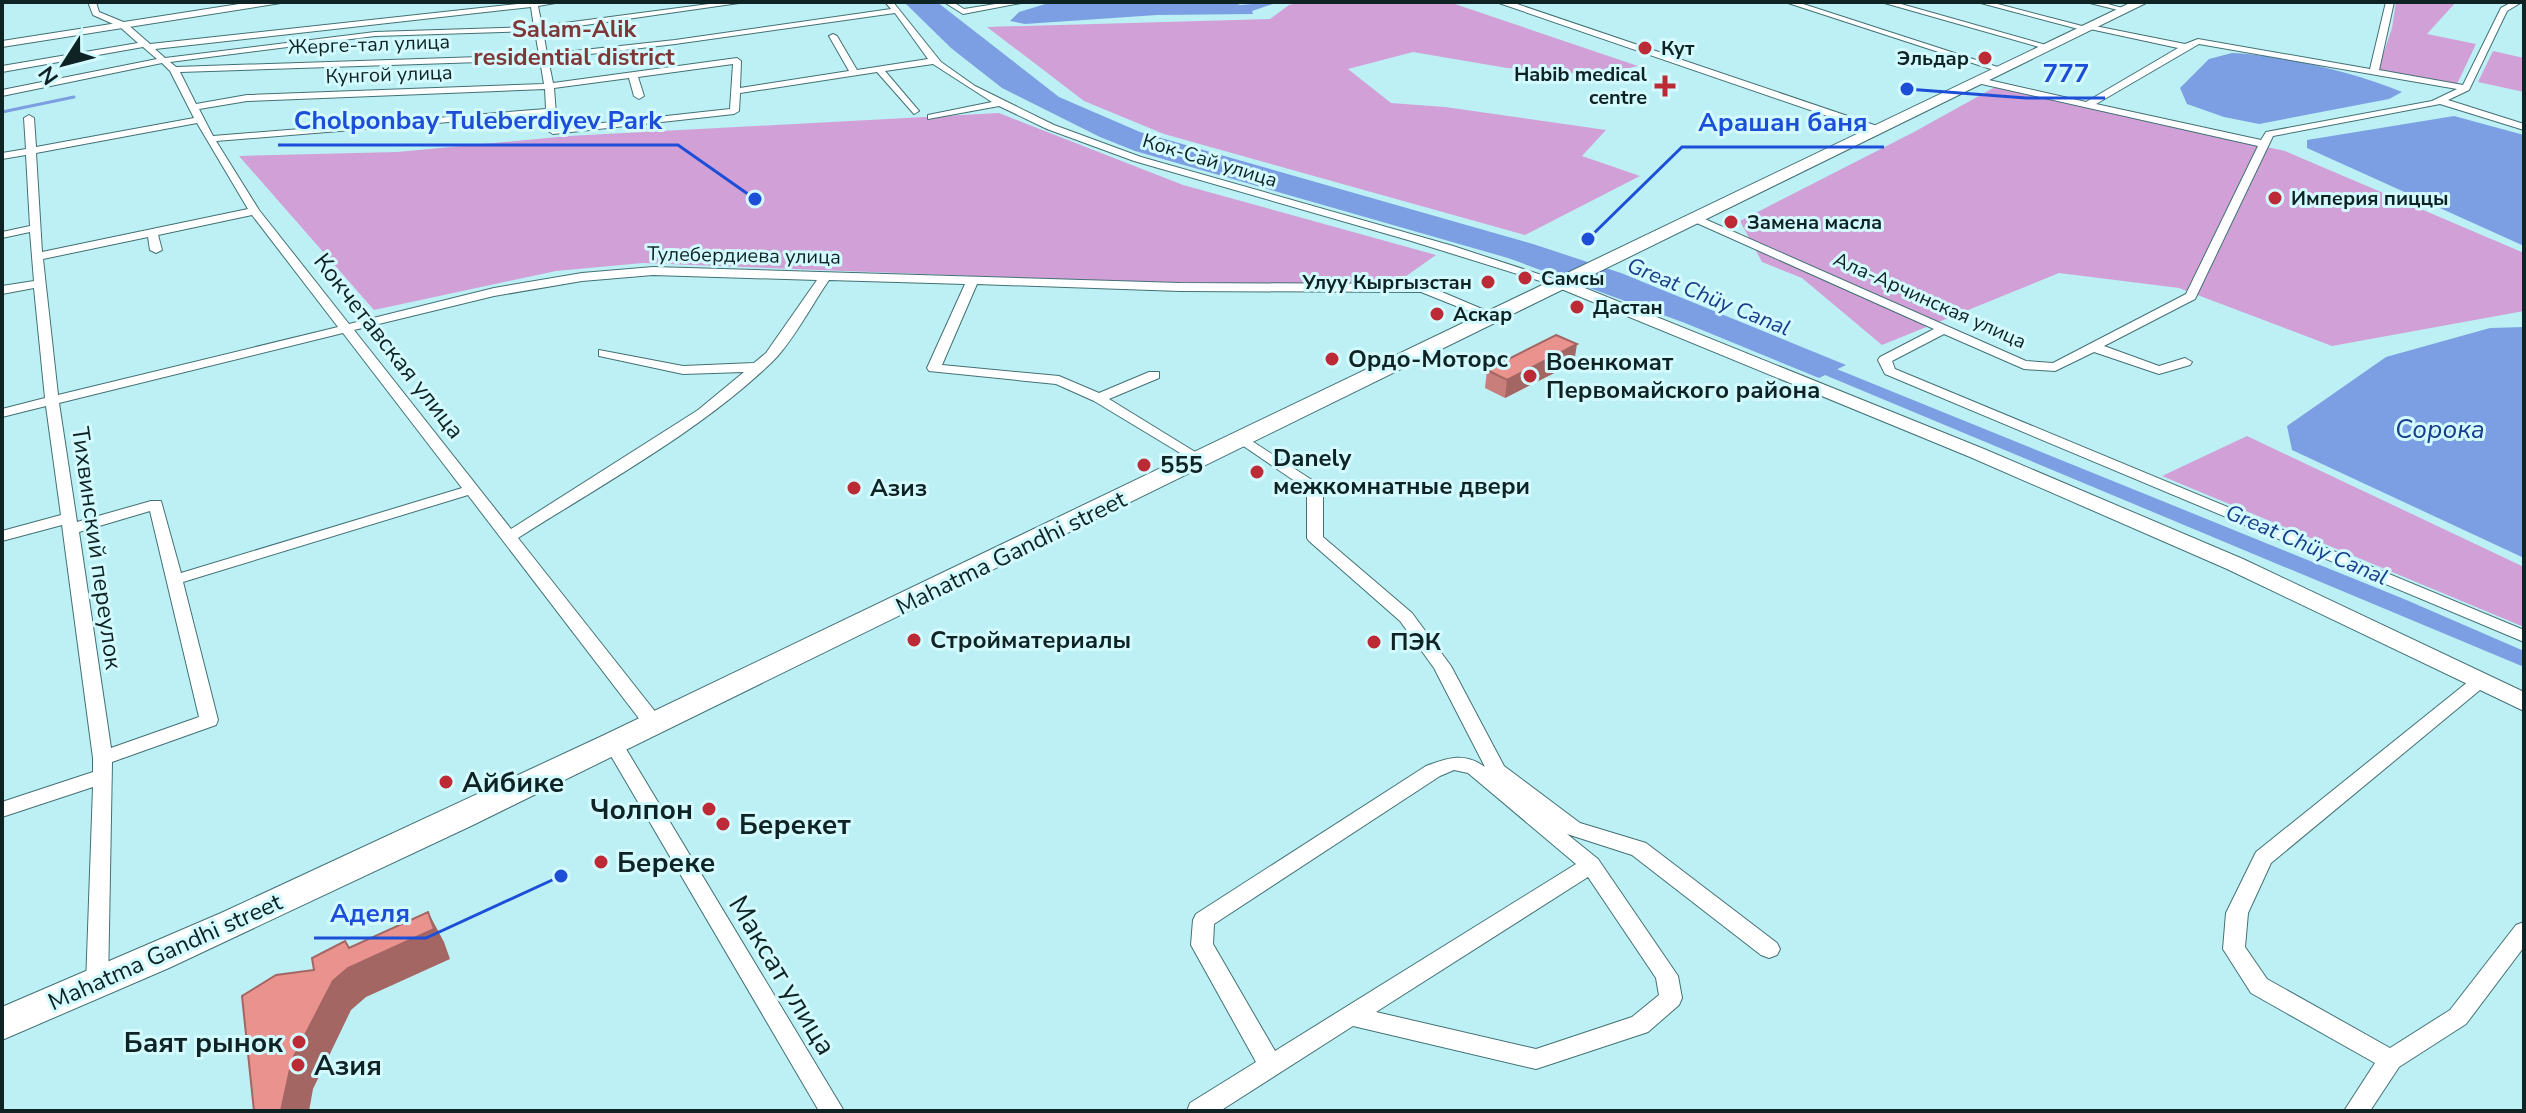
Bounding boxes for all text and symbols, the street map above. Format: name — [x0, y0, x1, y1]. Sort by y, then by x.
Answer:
district label: Salam-Alik residential district — [473, 13, 676, 73]
north arrow — [24, 24, 104, 104]
street label: Жерге-тал улица — [287, 28, 451, 61]
place label: Кут — [1661, 35, 1695, 62]
marker: Кут — [1636, 39, 1654, 57]
place label: Эльдар — [1897, 45, 1969, 72]
callout: 777 — [2026, 48, 2105, 98]
marker: Эльдар — [1976, 49, 1994, 67]
text: 777 — [2043, 56, 2089, 91]
street label: Кунгой улица — [325, 59, 453, 90]
text: N — [32, 60, 66, 91]
place label: Habib medical centre — [1514, 61, 1648, 111]
marker: Habib medical centre — [1654, 75, 1676, 97]
callout: Cholponbay Tuleberdiyev Park — [278, 95, 678, 145]
callout: Арашан баня — [1682, 97, 1884, 147]
text: Cholponbay Tuleberdiyev Park — [294, 103, 663, 138]
text: Арашан баня — [1698, 105, 1868, 140]
street label: Кок-Сай улица — [1139, 127, 1281, 194]
place label: Империя пиццы — [2291, 185, 2448, 212]
marker: Империя пиццы — [2266, 189, 2284, 207]
place label: Замена масла — [1747, 209, 1882, 236]
marker: Замена масла — [1722, 213, 1740, 231]
street label: Тулебердиева улица — [647, 240, 841, 271]
street label: Ала-Арчинская улица — [1829, 246, 2030, 355]
street label: Кокчетавская улица — [306, 247, 472, 445]
water label: Great Chüy Canal — [1622, 250, 1795, 343]
place label: Самсы — [1541, 265, 1605, 292]
place label: Улуу Кыргызстан — [1302, 269, 1472, 296]
marker: Самсы — [1516, 269, 1534, 287]
marker: Улуу Кыргызстан — [1479, 273, 1497, 291]
place label: Дастан — [1593, 294, 1663, 321]
marker: Дастан — [1568, 298, 1586, 316]
place label: Аскар — [1453, 301, 1512, 328]
marker: Аскар — [1428, 305, 1446, 323]
place label: Ордо-Моторс — [1348, 343, 1508, 375]
place label: Военкомат Первомайского района — [1546, 346, 1820, 406]
marker: Ордо-Моторс — [1323, 350, 1341, 368]
marker: Военкомат Первомайского района — [1521, 367, 1539, 385]
water label: Сорока — [2395, 412, 2485, 447]
street label: Тихвинский переулок — [64, 425, 130, 672]
place label: Danely межкомнатные двери — [1273, 442, 1530, 502]
place label: 555 — [1160, 449, 1203, 481]
marker: 555 — [1135, 456, 1153, 474]
marker: Danely межкомнатные двери — [1248, 463, 1266, 481]
place label: Азиз — [870, 472, 927, 504]
marker: Азиз — [845, 479, 863, 497]
street label: Mahatma Gandhi street — [890, 483, 1132, 623]
water label: Great Chüy Canal — [2221, 497, 2392, 593]
place label: Стройматериалы — [930, 624, 1131, 656]
place label: ПЭК — [1390, 626, 1442, 658]
marker: Стройматериалы — [905, 631, 923, 649]
marker: ПЭК — [1365, 633, 1383, 651]
place label: Айбике — [462, 764, 564, 802]
marker: Айбике — [437, 773, 455, 791]
place label: Чолпон — [590, 791, 693, 829]
marker: Чолпон — [700, 800, 718, 818]
place label: Берекет — [739, 806, 851, 844]
marker: Берекет — [714, 815, 732, 833]
place label: Береке — [617, 844, 715, 882]
marker: Береке — [592, 853, 610, 871]
street label: Mahatma Gandhi street — [43, 886, 288, 1018]
callout: Аделя — [314, 888, 426, 938]
street label: Максат улица — [720, 889, 845, 1062]
text: Аделя — [330, 896, 410, 931]
place label: Баят рынок — [124, 1024, 283, 1062]
marker: Баят рынок — [290, 1033, 308, 1051]
place label: Азия — [314, 1047, 382, 1085]
marker: Азия — [289, 1056, 307, 1074]

